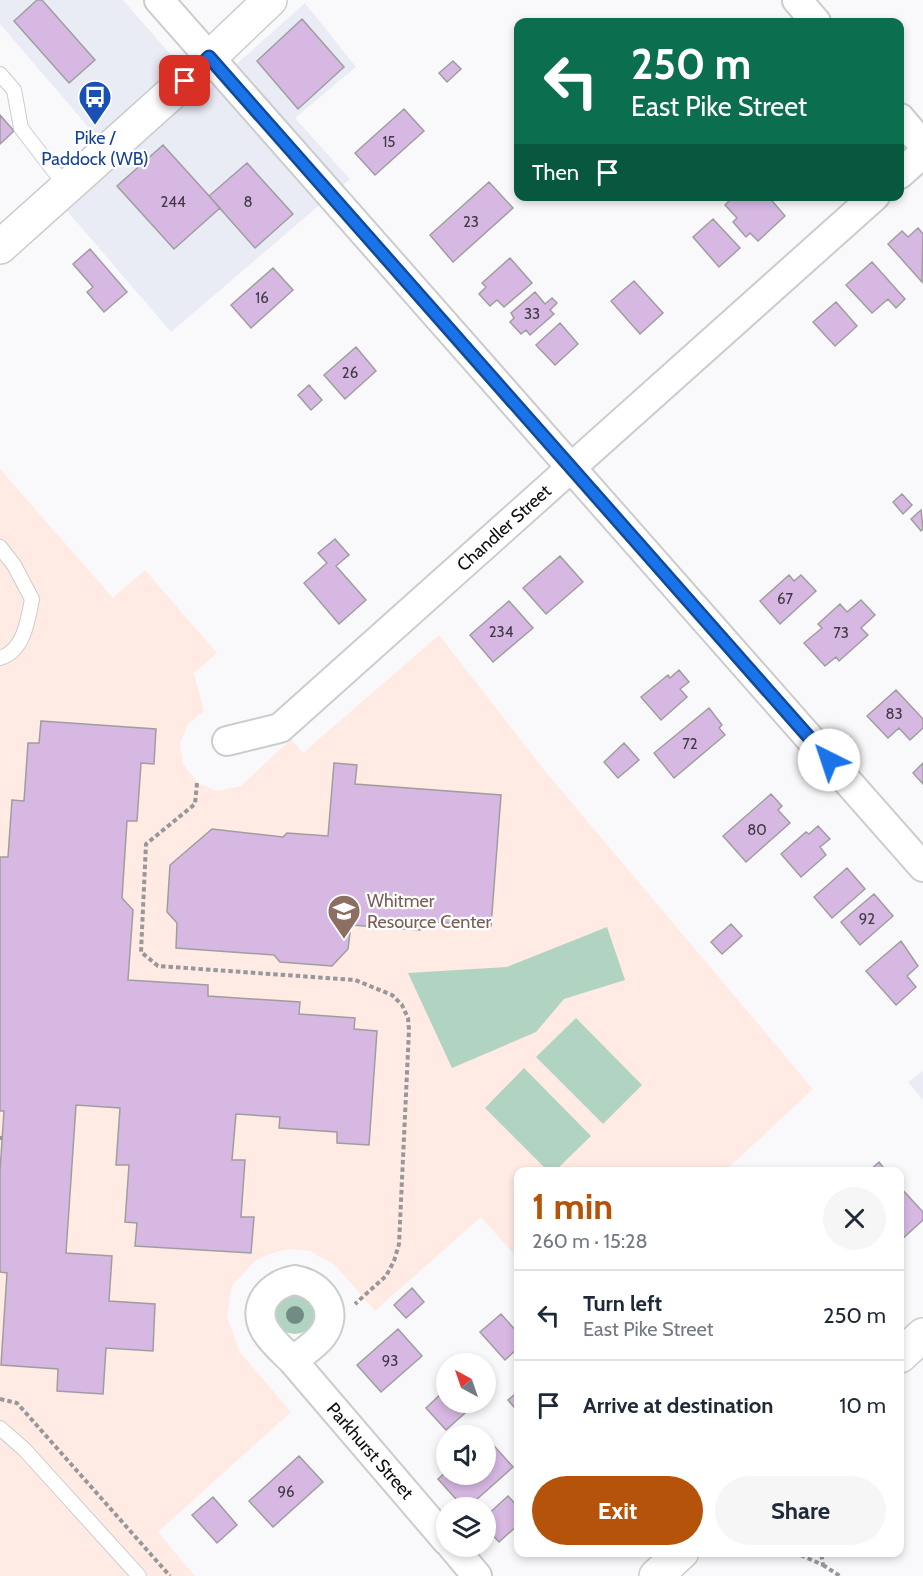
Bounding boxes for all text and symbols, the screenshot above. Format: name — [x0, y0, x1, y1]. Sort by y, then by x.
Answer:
text: 250 m — [631, 38, 751, 90]
icon: left — [532, 42, 610, 120]
pin — [159, 55, 210, 106]
icon: arrive — [168, 64, 201, 97]
bus stop icon: Pike / Paddock (WB) — [77, 79, 113, 126]
text: East Pike Street — [631, 90, 807, 123]
place label: Pike / Paddock (WB) — [41, 127, 149, 170]
house number: 15 — [382, 133, 396, 151]
icon: arrive — [591, 156, 624, 189]
text: Then — [532, 159, 579, 186]
house number: 244 — [160, 193, 186, 211]
house number: 8 — [243, 193, 253, 211]
house number: 23 — [463, 213, 479, 231]
house number: 16 — [255, 289, 269, 307]
house number: 33 — [524, 305, 540, 323]
house number: 26 — [342, 364, 358, 382]
street label: Chandler Street — [452, 480, 556, 576]
house number: 67 — [777, 590, 793, 608]
house number: 234 — [489, 623, 514, 641]
house number: 73 — [833, 624, 849, 642]
house number: 83 — [885, 705, 903, 723]
position arrow — [797, 728, 861, 792]
house number: 72 — [682, 735, 698, 753]
house number: 80 — [747, 821, 767, 839]
place label: Whitmer Resource Center — [367, 890, 491, 933]
school or university icon: Whitmer Resource Center — [326, 893, 362, 940]
house number: 92 — [859, 910, 875, 928]
text: 1 min — [532, 1184, 613, 1228]
button: close — [823, 1187, 886, 1250]
text: 260 m · 15:28 — [532, 1229, 648, 1253]
text: Turn left — [583, 1290, 662, 1317]
icon: left — [532, 1299, 565, 1332]
text: 250 m — [823, 1302, 886, 1329]
text: East Pike Street — [583, 1317, 713, 1341]
house number: 93 — [382, 1352, 398, 1370]
north arrow — [436, 1353, 496, 1413]
map controls — [436, 1353, 496, 1557]
icon: arrive — [532, 1389, 565, 1422]
text: Arrive at destination — [583, 1392, 773, 1419]
text: 10 m — [839, 1392, 886, 1419]
street label: Parkhurst Street — [322, 1398, 418, 1504]
button: sound — [436, 1425, 496, 1485]
button: Exit — [532, 1476, 703, 1545]
button: Share — [715, 1476, 886, 1545]
house number: 96 — [277, 1483, 295, 1501]
button: layers — [436, 1497, 496, 1557]

